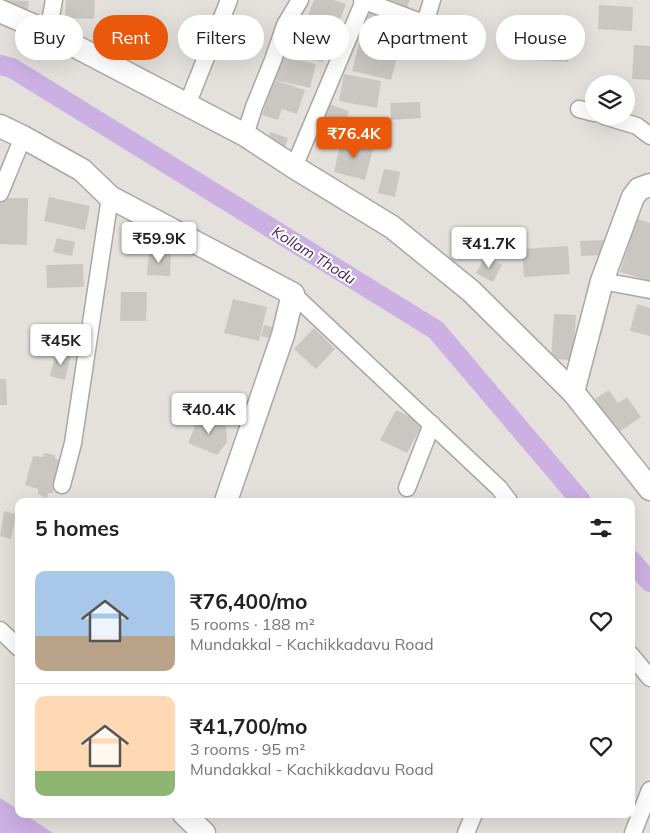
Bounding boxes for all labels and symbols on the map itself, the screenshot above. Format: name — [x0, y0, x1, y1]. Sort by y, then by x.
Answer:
pin: ₹76.4K — [313, 116, 395, 159]
pin: ₹59.9K — [118, 222, 200, 264]
water label: Kollam Thodu — [269, 222, 360, 288]
pin: ₹41.7K — [448, 226, 530, 269]
pin: ₹45K — [31, 324, 91, 366]
pin: ₹40.4K — [168, 392, 250, 435]

